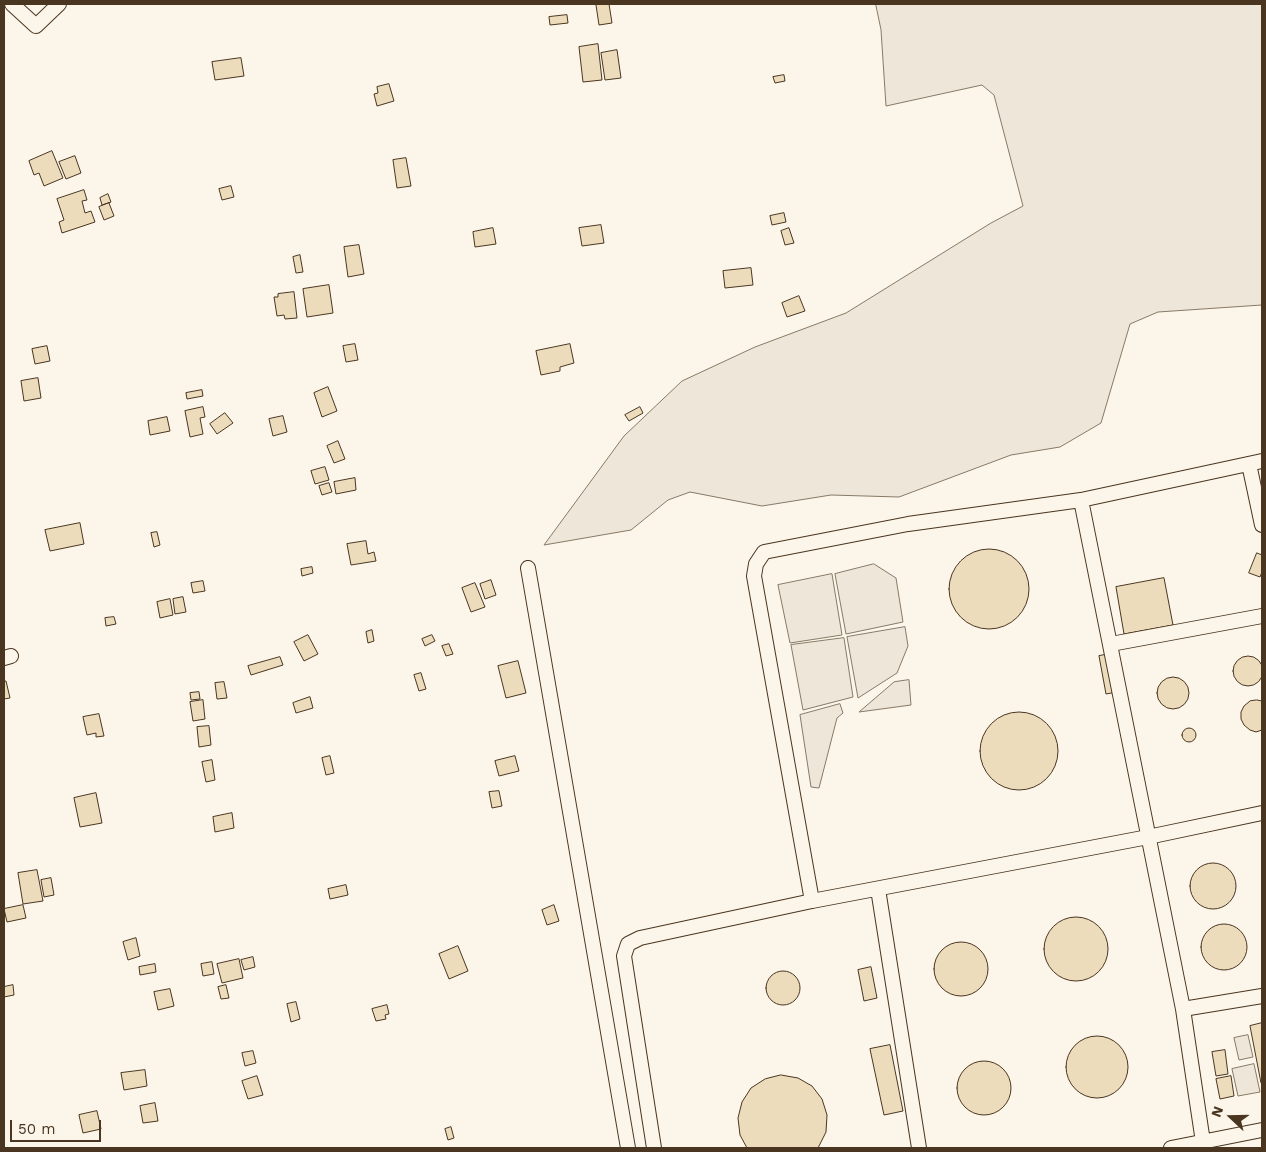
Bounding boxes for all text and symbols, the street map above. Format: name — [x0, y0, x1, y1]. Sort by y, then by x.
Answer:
north arrow — [1206, 1092, 1256, 1142]
text: N — [1208, 1104, 1226, 1119]
scale bar — [12, 1110, 104, 1142]
text: 50 m — [18, 1120, 55, 1138]

